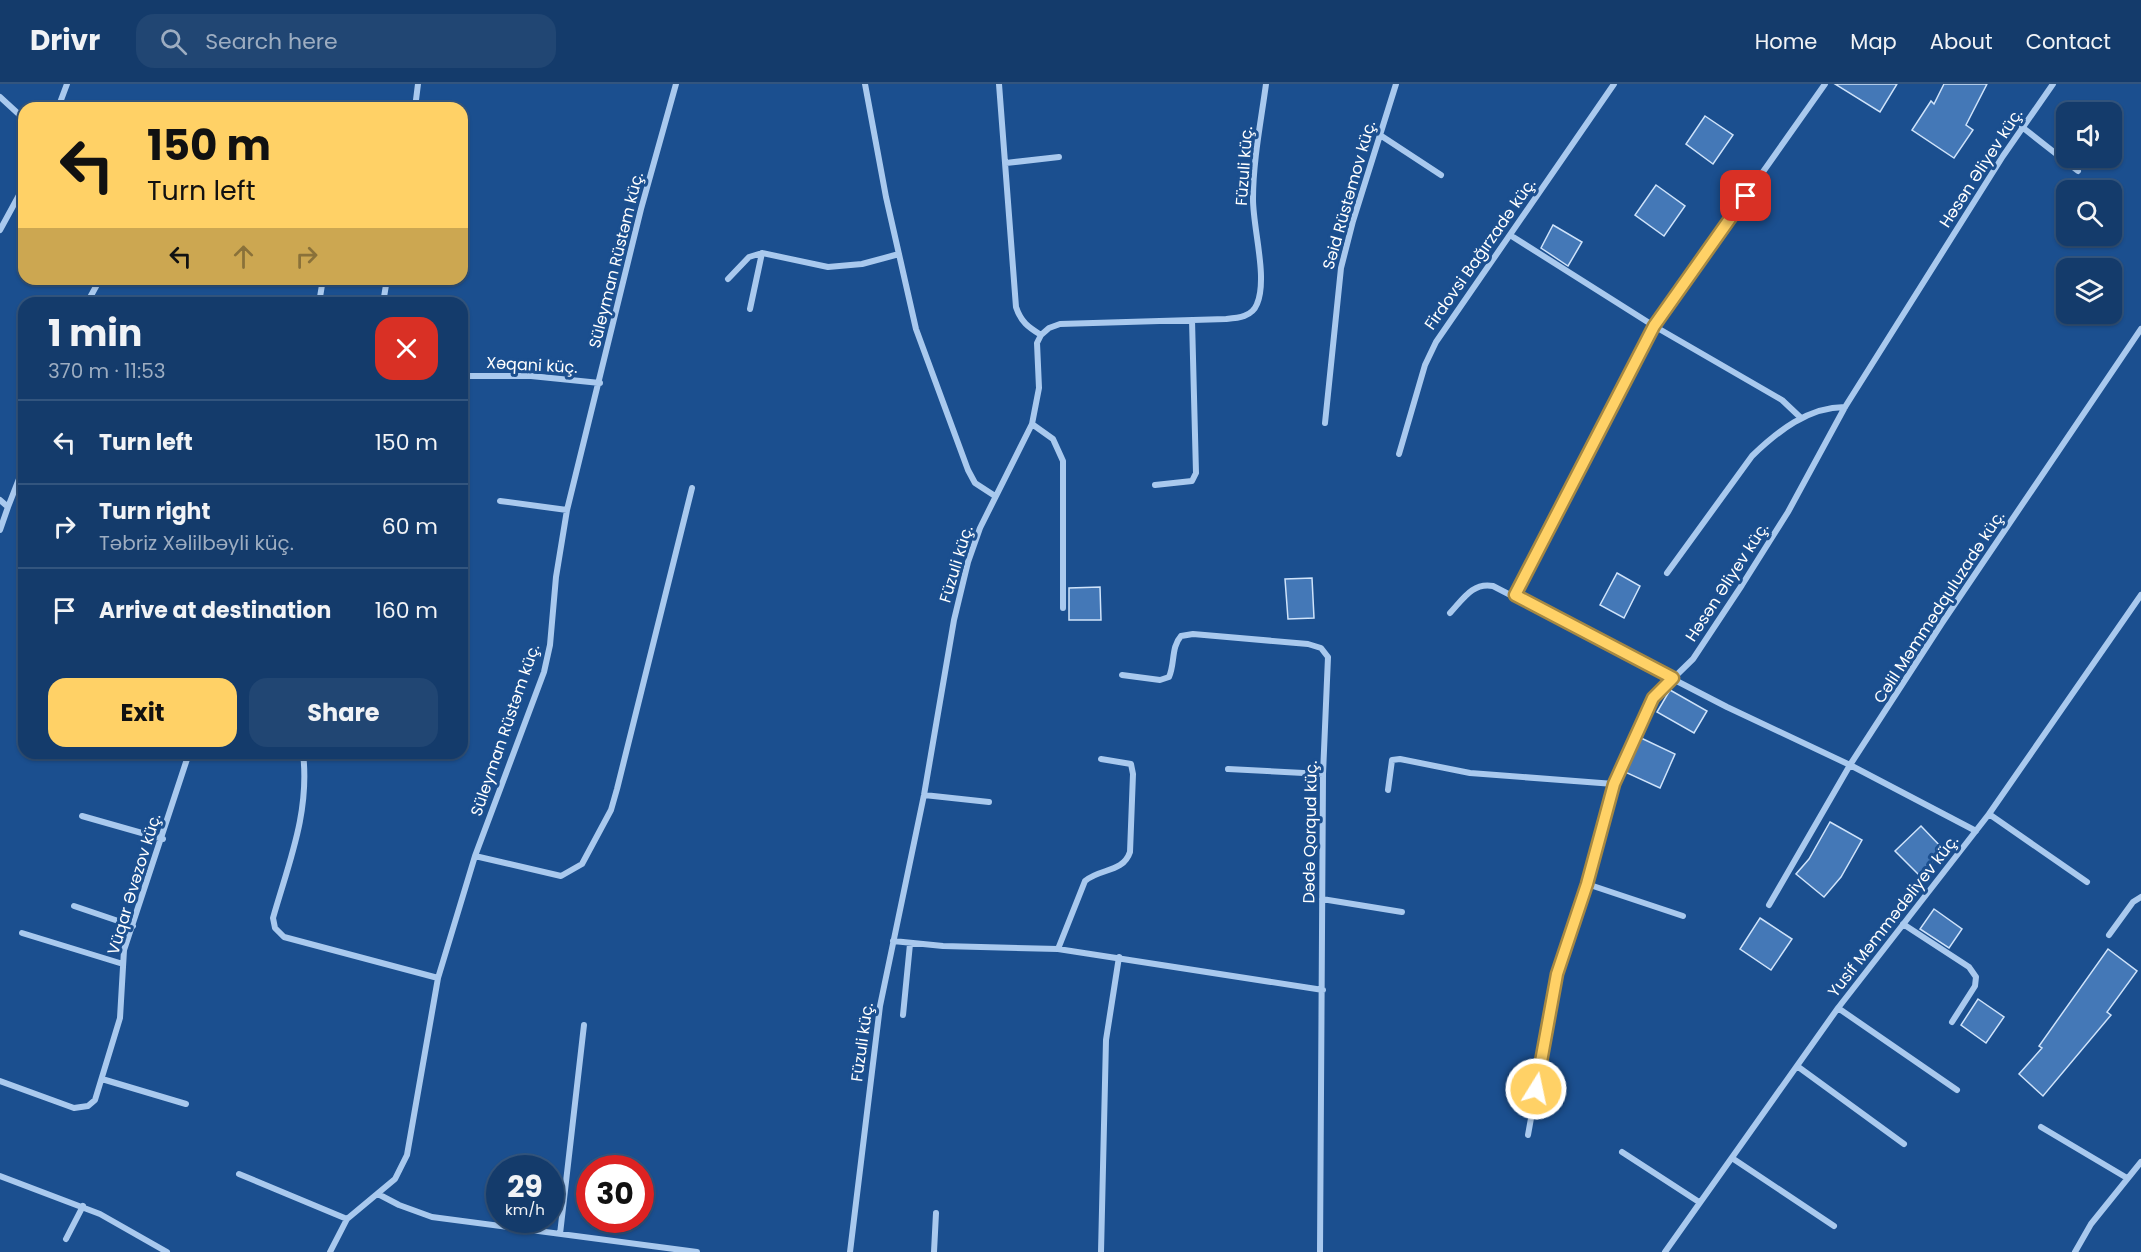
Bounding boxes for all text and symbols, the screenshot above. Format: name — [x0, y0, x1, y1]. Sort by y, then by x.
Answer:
search box — [136, 14, 556, 68]
text: Drivr — [30, 21, 100, 60]
icon: search — [157, 25, 190, 58]
text: Search here — [205, 26, 338, 57]
text: Home — [1755, 27, 1817, 56]
text: Map — [1850, 27, 1897, 56]
text: About — [1930, 27, 1993, 56]
text: Contact — [2026, 27, 2111, 56]
map controls — [2056, 102, 2122, 324]
button: sound — [2056, 102, 2122, 168]
street label: Həsən Əliyev küç. — [1934, 104, 2028, 232]
text: 150 m — [147, 116, 271, 175]
street label: Səid Rüstəmov küç. — [1317, 118, 1381, 272]
icon: left — [48, 126, 126, 204]
street label: Füzuli küç. — [1230, 126, 1258, 206]
street label: Süleyman Rüstəm küç. — [583, 170, 649, 350]
pin — [1720, 170, 1771, 221]
text: Turn left — [147, 172, 256, 209]
street label: Firdovsi Bağırzadə küç. — [1419, 173, 1541, 335]
icon: arrive — [1729, 179, 1762, 212]
button: search — [2056, 180, 2122, 246]
icon: left — [164, 240, 197, 273]
icon: ahead — [227, 240, 260, 273]
icon: right — [290, 240, 323, 273]
button: layers — [2056, 258, 2122, 324]
text: 1 min — [48, 308, 142, 359]
button: close — [375, 317, 438, 380]
street label: Xəqani küç. — [486, 351, 578, 379]
text: 370 m · 11:53 — [48, 357, 166, 385]
icon: left — [48, 426, 81, 459]
text: Turn left — [99, 427, 193, 458]
text: 150 m — [375, 427, 438, 458]
text: Turn right — [99, 496, 210, 527]
street label: Cəlil Məmmədquluzadə küç. — [1868, 506, 2010, 708]
icon: right — [48, 510, 81, 543]
text: 60 m — [382, 511, 438, 542]
street label: Həsən Əliyev küç. — [1680, 518, 1774, 646]
street label: Füzuli küç. — [933, 523, 979, 605]
text: Təbriz Xəlilbəyli küç. — [99, 529, 294, 557]
icon: arrive — [48, 594, 81, 627]
text: Arrive at destination — [99, 595, 331, 626]
text: 160 m — [375, 595, 438, 626]
street label: Süleyman Rüstəm küç. — [465, 641, 545, 819]
button: Exit — [48, 678, 237, 747]
button: Share — [249, 678, 438, 747]
street label: Dədə Qorqud küç. — [1297, 760, 1323, 904]
street label: Vüqar Əvəzov küç. — [102, 810, 166, 958]
street label: Yusif Məmmədəliyev küç. — [1822, 830, 1964, 1002]
street label: Füzuli küç. — [845, 1001, 879, 1083]
position arrow — [1504, 1057, 1568, 1121]
speed limit sign: 30 — [576, 1155, 654, 1233]
text: 29 — [507, 1165, 543, 1208]
text: km/h — [505, 1199, 545, 1220]

